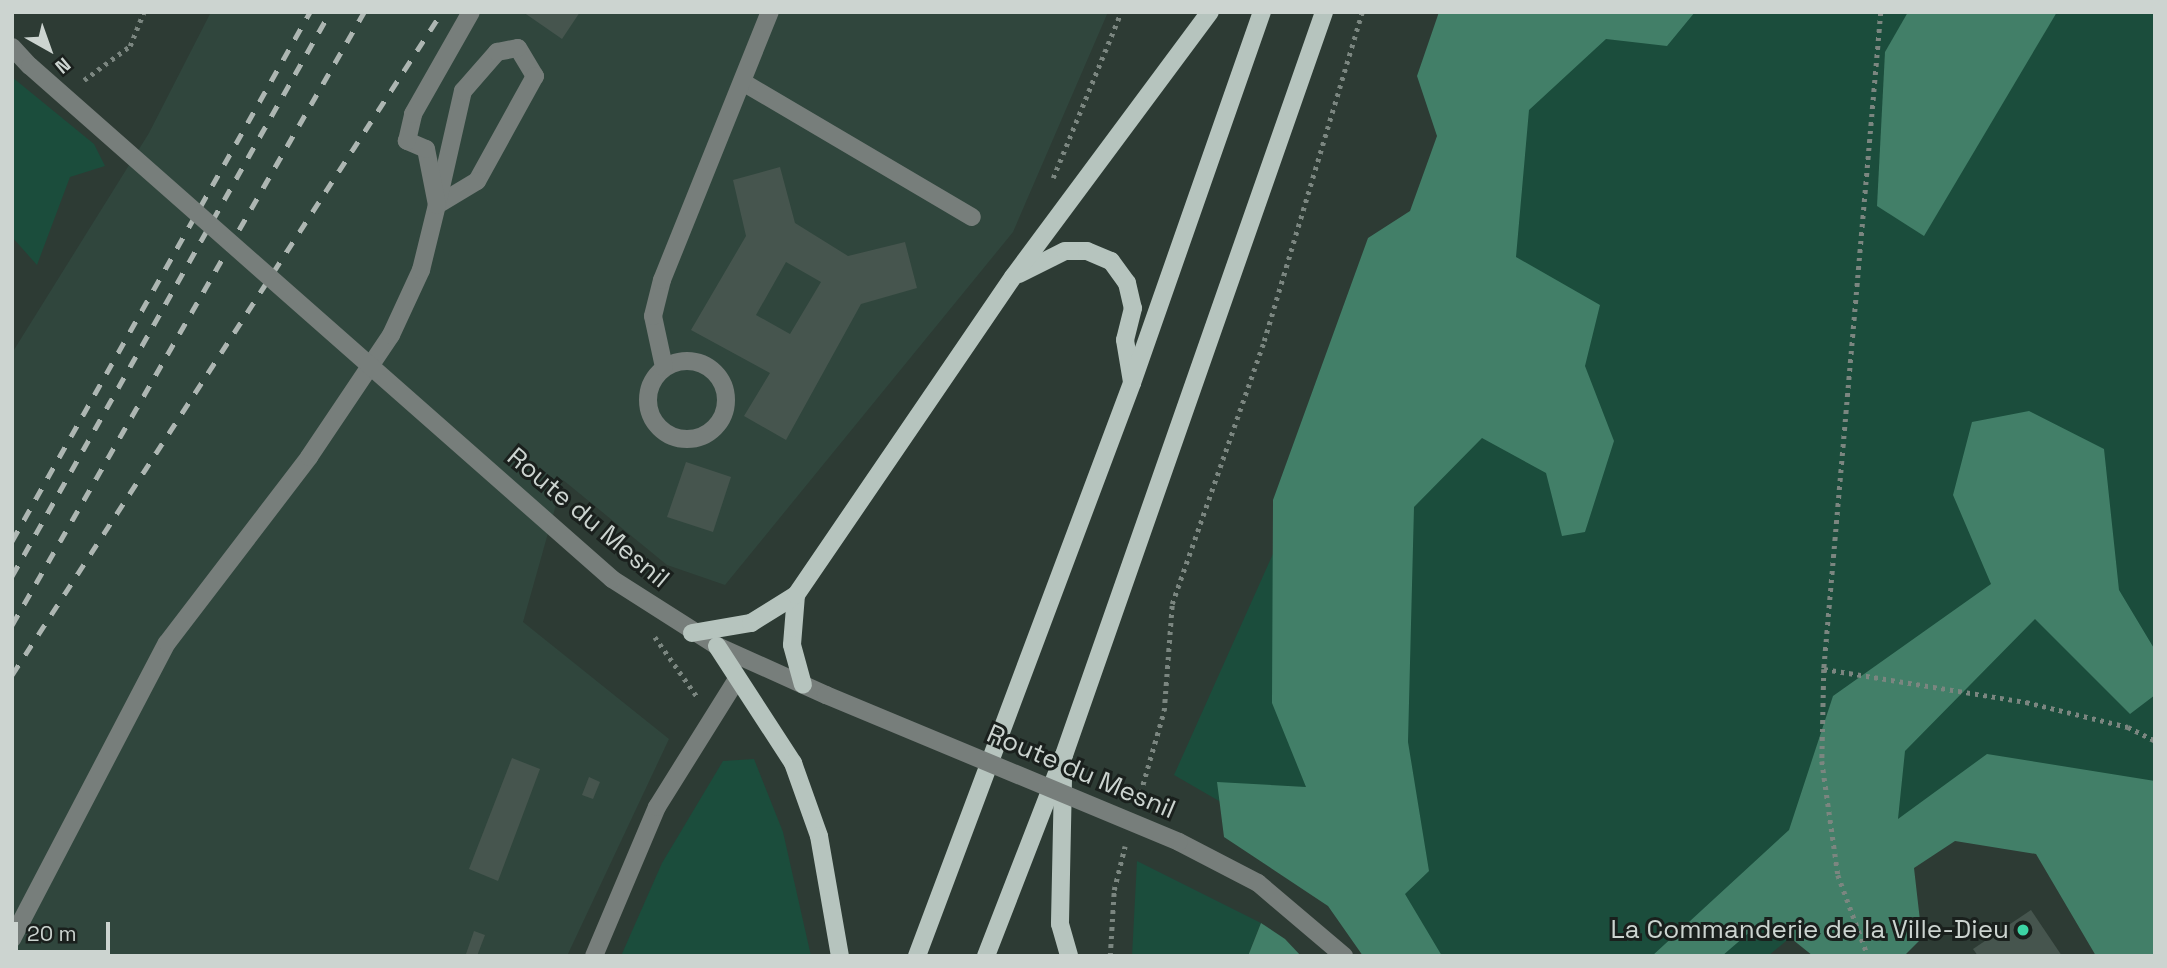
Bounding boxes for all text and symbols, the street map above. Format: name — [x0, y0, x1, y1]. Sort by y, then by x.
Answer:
north arrow — [14, 14, 84, 84]
text: N — [50, 52, 76, 79]
street label: Route du Mesnil — [501, 441, 675, 595]
street label: Route du Mesnil — [982, 718, 1180, 826]
scale bar — [18, 908, 114, 952]
place label: La Commanderie de la Ville-Dieu — [1610, 914, 2009, 946]
text: 20 m — [27, 920, 77, 947]
marker: La Commanderie de la Ville-Dieu — [2015, 922, 2031, 938]

